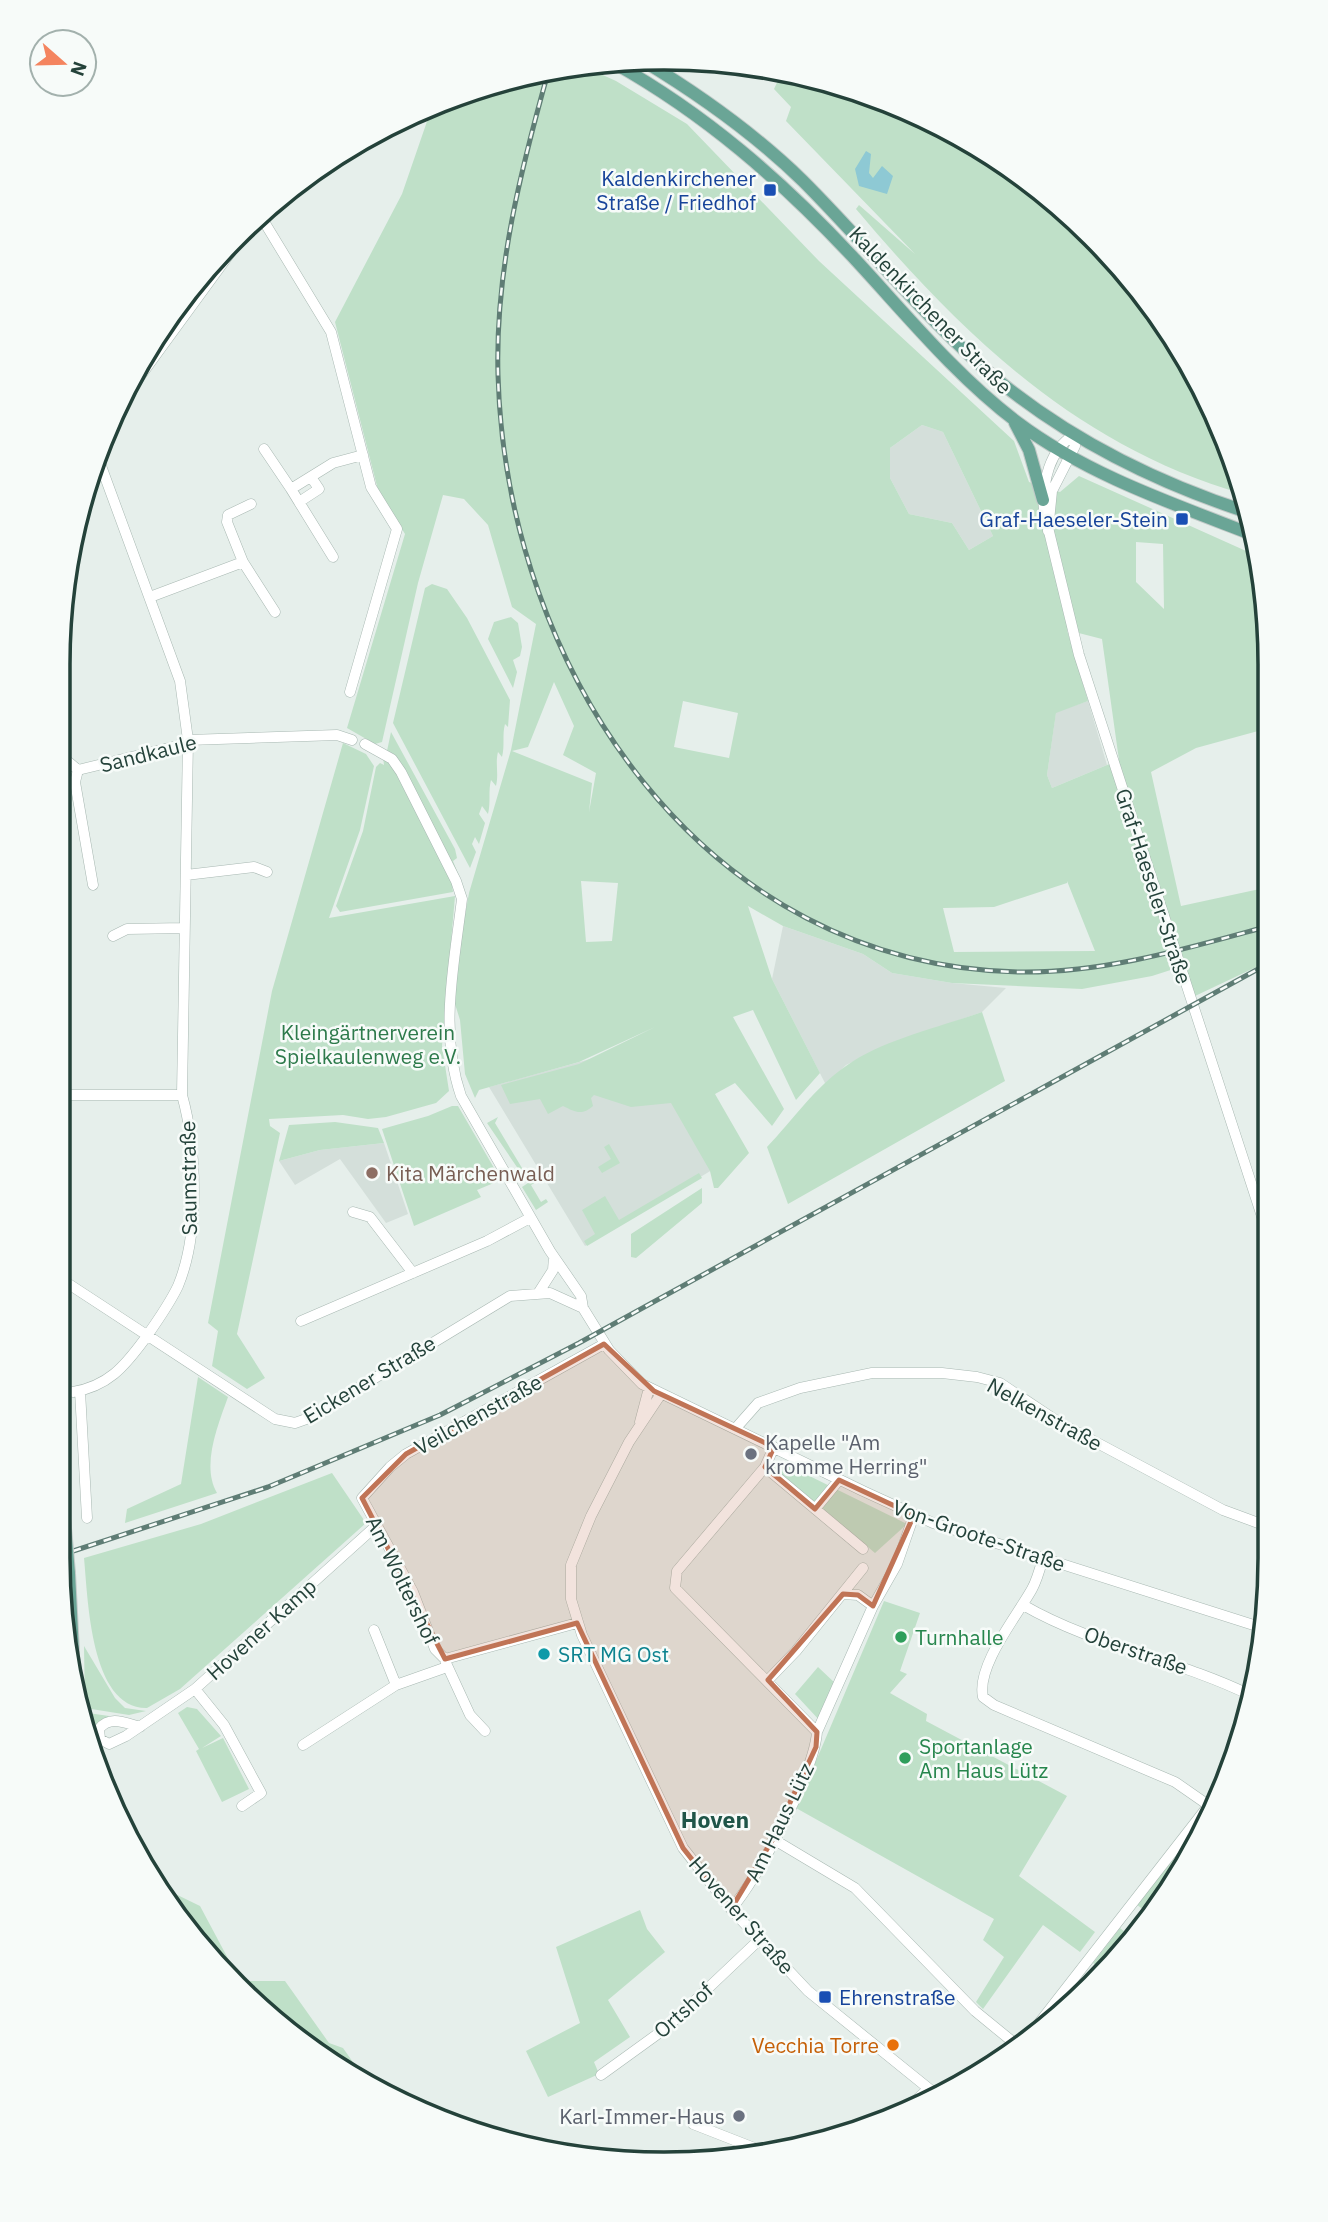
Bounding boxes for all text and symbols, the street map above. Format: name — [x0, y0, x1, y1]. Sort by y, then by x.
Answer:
north arrow — [28, 28, 98, 98]
text: N — [65, 58, 93, 79]
place label: Kaldenkirchener Straße / Friedhof — [596, 164, 756, 216]
marker: Kaldenkirchener Straße / Friedhof — [762, 182, 778, 198]
street label: Kaldenkirchener Straße — [843, 220, 1019, 400]
place label: Graf-Haeseler-Stein — [979, 505, 1168, 533]
marker: Graf-Haeseler-Stein — [1174, 511, 1190, 527]
street label: Sandkaule — [97, 727, 199, 779]
street label: Graf-Haeseler-Straße — [1109, 785, 1199, 987]
park label: Kleingärtnerverein Spielkaulenweg e.V. — [275, 1018, 461, 1070]
street label: Saumstraße — [173, 1120, 203, 1236]
place label: Kita Märchenwald — [386, 1159, 555, 1187]
marker: Kita Märchenwald — [364, 1165, 380, 1181]
street label: Eickener Straße — [298, 1328, 440, 1430]
street label: Veilchenstraße — [409, 1367, 547, 1461]
street label: Nelkenstraße — [982, 1371, 1108, 1457]
place label: Kapelle "Am kromme Herring" — [765, 1428, 928, 1480]
marker: Kapelle "Am kromme Herring" — [743, 1446, 759, 1462]
street label: Von-Groote-Straße — [889, 1492, 1069, 1578]
street label: Am Woltershof — [360, 1511, 446, 1649]
street label: Hovener Kamp — [200, 1572, 322, 1686]
street label: Oberstraße — [1081, 1619, 1191, 1681]
place label: Turnhalle — [915, 1623, 1004, 1651]
marker: Turnhalle — [893, 1629, 909, 1645]
place label: SRT MG Ost — [558, 1640, 669, 1668]
marker: SRT MG Ost — [536, 1646, 552, 1662]
place label: Sportanlage Am Haus Lütz — [919, 1732, 1049, 1784]
marker: Sportanlage Am Haus Lütz — [897, 1750, 913, 1766]
street label: Am Haus Lütz — [738, 1758, 820, 1886]
district label: Hoven — [681, 1804, 749, 1834]
street label: Hovener Straße — [683, 1850, 801, 1980]
street label: Ortshof — [647, 1976, 719, 2044]
place label: Ehrenstraße — [839, 1983, 956, 2011]
marker: Ehrenstraße — [817, 1989, 833, 2005]
place label: Vecchia Torre — [752, 2031, 879, 2059]
marker: Vecchia Torre — [885, 2037, 901, 2053]
place label: Karl-Immer-Haus — [559, 2102, 725, 2130]
marker: Karl-Immer-Haus — [731, 2108, 747, 2124]

